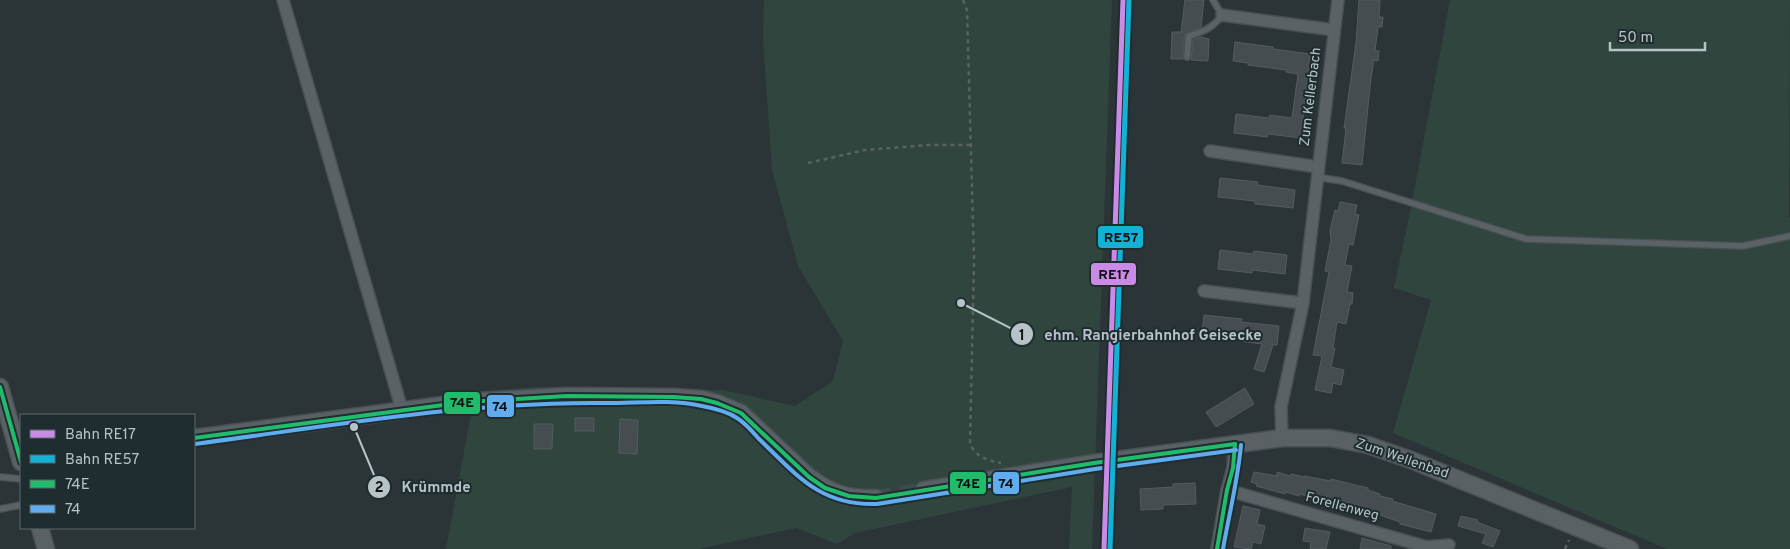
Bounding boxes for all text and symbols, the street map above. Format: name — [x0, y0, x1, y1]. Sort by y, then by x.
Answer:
scale bar — [1610, 20, 1705, 52]
text: 50 m — [1618, 29, 1653, 48]
street label: Zum Kellerbach — [1297, 47, 1325, 147]
line badge: RE57 — [1097, 225, 1144, 249]
text: RE57 — [1104, 230, 1138, 247]
line badge: RE17 — [1090, 262, 1137, 286]
text: RE17 — [1098, 267, 1130, 284]
callout: ehm. Rangierbahnhof Geisecke — [1010, 319, 1272, 349]
text: 1 — [1019, 327, 1025, 346]
text: ehm. Rangierbahnhof Geisecke — [1044, 327, 1262, 346]
line badge: 74E — [443, 391, 481, 415]
line badge: 74 — [486, 394, 515, 418]
text: 74E — [450, 395, 474, 412]
text: 74 — [492, 399, 508, 416]
legend — [20, 414, 195, 529]
text: Bahn RE17 — [65, 426, 136, 445]
street label: Zum Wellenbad — [1353, 435, 1451, 483]
text: Bahn RE57 — [65, 451, 140, 470]
line badge: 74E — [949, 471, 987, 495]
line badge: 74 — [992, 471, 1020, 495]
callout: Krümmde — [366, 472, 481, 502]
text: 74E — [65, 476, 90, 495]
text: 74E — [956, 476, 980, 493]
text: 74 — [998, 476, 1014, 493]
text: 2 — [374, 479, 384, 498]
text: Krümmde — [401, 479, 471, 498]
street label: Forellenweg — [1303, 489, 1381, 525]
text: 74 — [65, 501, 81, 520]

